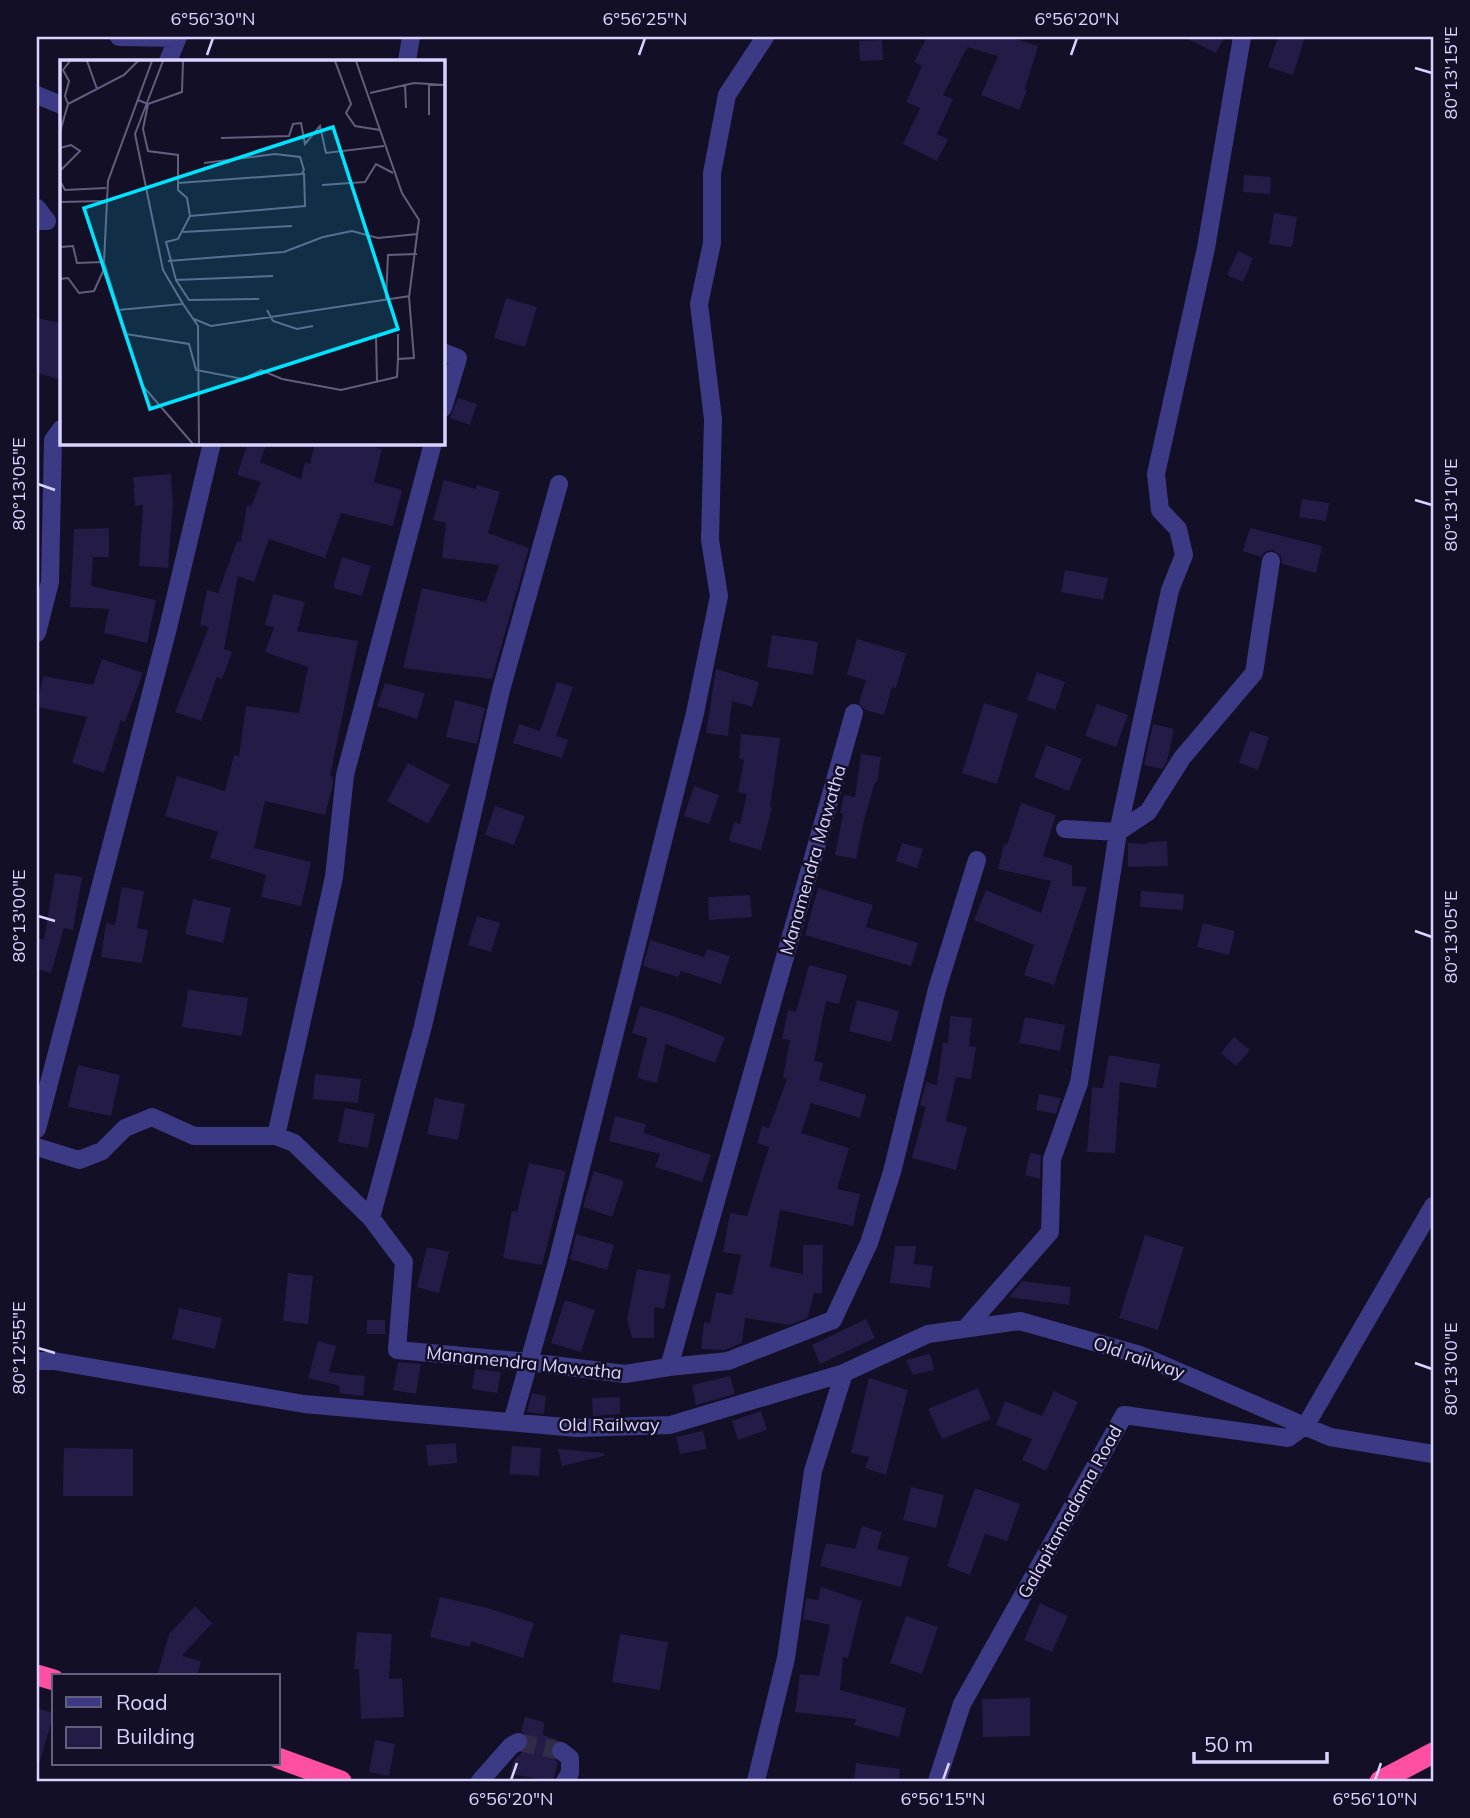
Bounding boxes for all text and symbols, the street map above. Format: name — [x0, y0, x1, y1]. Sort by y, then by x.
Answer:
text: 6°56'30"N — [170, 7, 256, 30]
text: 6°56'25"N — [602, 7, 688, 30]
text: 6°56'20"N — [1034, 7, 1120, 30]
text: 80°13'15"E — [1439, 26, 1462, 120]
inset map — [60, 60, 444, 444]
text: 80°13'05"E — [7, 437, 30, 531]
text: 80°13'10"E — [1439, 458, 1462, 552]
street label: Manamendra Mawatha — [774, 762, 851, 957]
text: 80°13'00"E — [7, 869, 30, 963]
text: 80°13'05"E — [1439, 890, 1462, 984]
text: 80°12'55"E — [7, 1301, 30, 1395]
text: 80°13'00"E — [1439, 1322, 1462, 1416]
street label: Old railway — [1090, 1331, 1188, 1384]
street label: Manamendra Mawatha — [425, 1341, 623, 1384]
street label: Old Railway — [558, 1413, 660, 1436]
street label: Galapitamadama Road — [1012, 1421, 1127, 1603]
legend — [52, 1674, 280, 1766]
text: Road — [116, 1689, 167, 1715]
scale bar — [1194, 1720, 1326, 1764]
text: Building — [116, 1723, 195, 1749]
text: 50 m — [1204, 1731, 1253, 1757]
text: 6°56'20"N — [468, 1787, 554, 1810]
text: 6°56'15"N — [900, 1787, 986, 1810]
text: 6°56'10"N — [1332, 1787, 1418, 1810]

